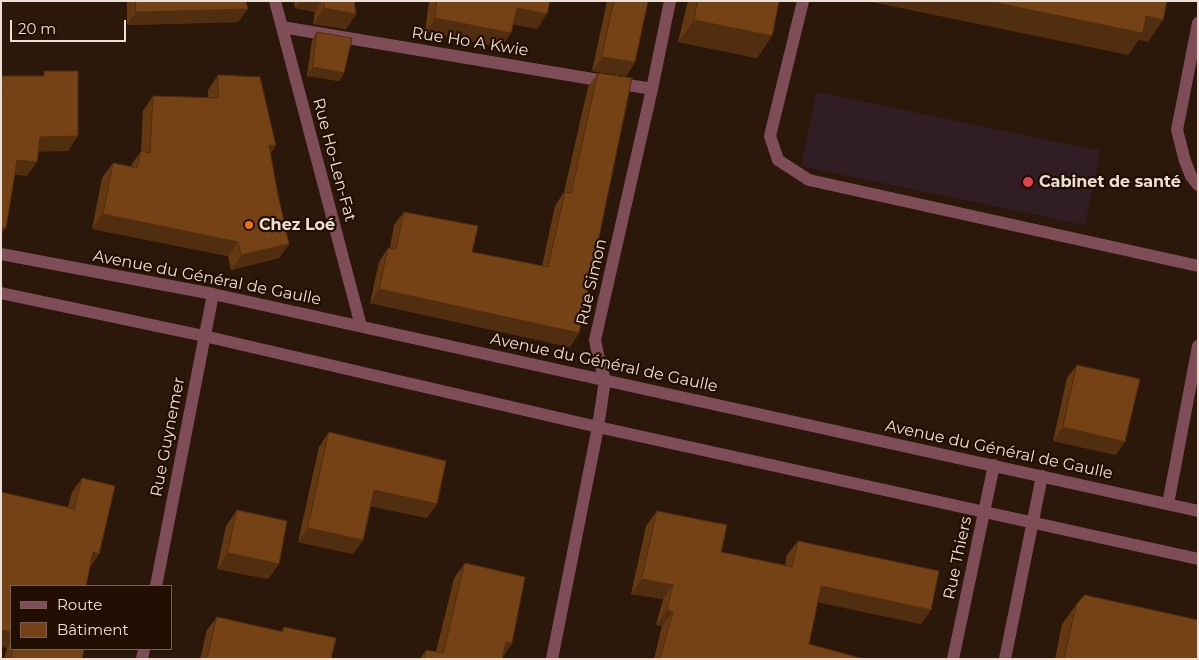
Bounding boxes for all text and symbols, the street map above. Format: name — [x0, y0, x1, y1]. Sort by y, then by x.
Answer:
scale bar — [12, 10, 129, 42]
text: 20 m — [18, 19, 56, 38]
street label: Rue Ho A Kwie — [410, 23, 530, 61]
street label: Rue Ho-Len-Fat — [308, 96, 360, 224]
place label: Cabinet de santé — [1039, 172, 1181, 192]
marker: Cabinet de santé — [1021, 175, 1035, 189]
place label: Chez Loé — [259, 215, 335, 235]
marker: Chez Loé — [243, 219, 255, 231]
street label: Rue Simon — [573, 237, 611, 327]
street label: Avenue du Général de Gaulle — [91, 246, 323, 310]
street label: Avenue du Général de Gaulle — [488, 329, 720, 397]
street label: Rue Guynemer — [147, 376, 189, 498]
street label: Avenue du Général de Gaulle — [883, 416, 1115, 484]
street label: Rue Thiers — [940, 515, 976, 601]
legend — [10, 585, 172, 650]
text: Route — [57, 595, 102, 614]
text: Bâtiment — [57, 620, 129, 639]

